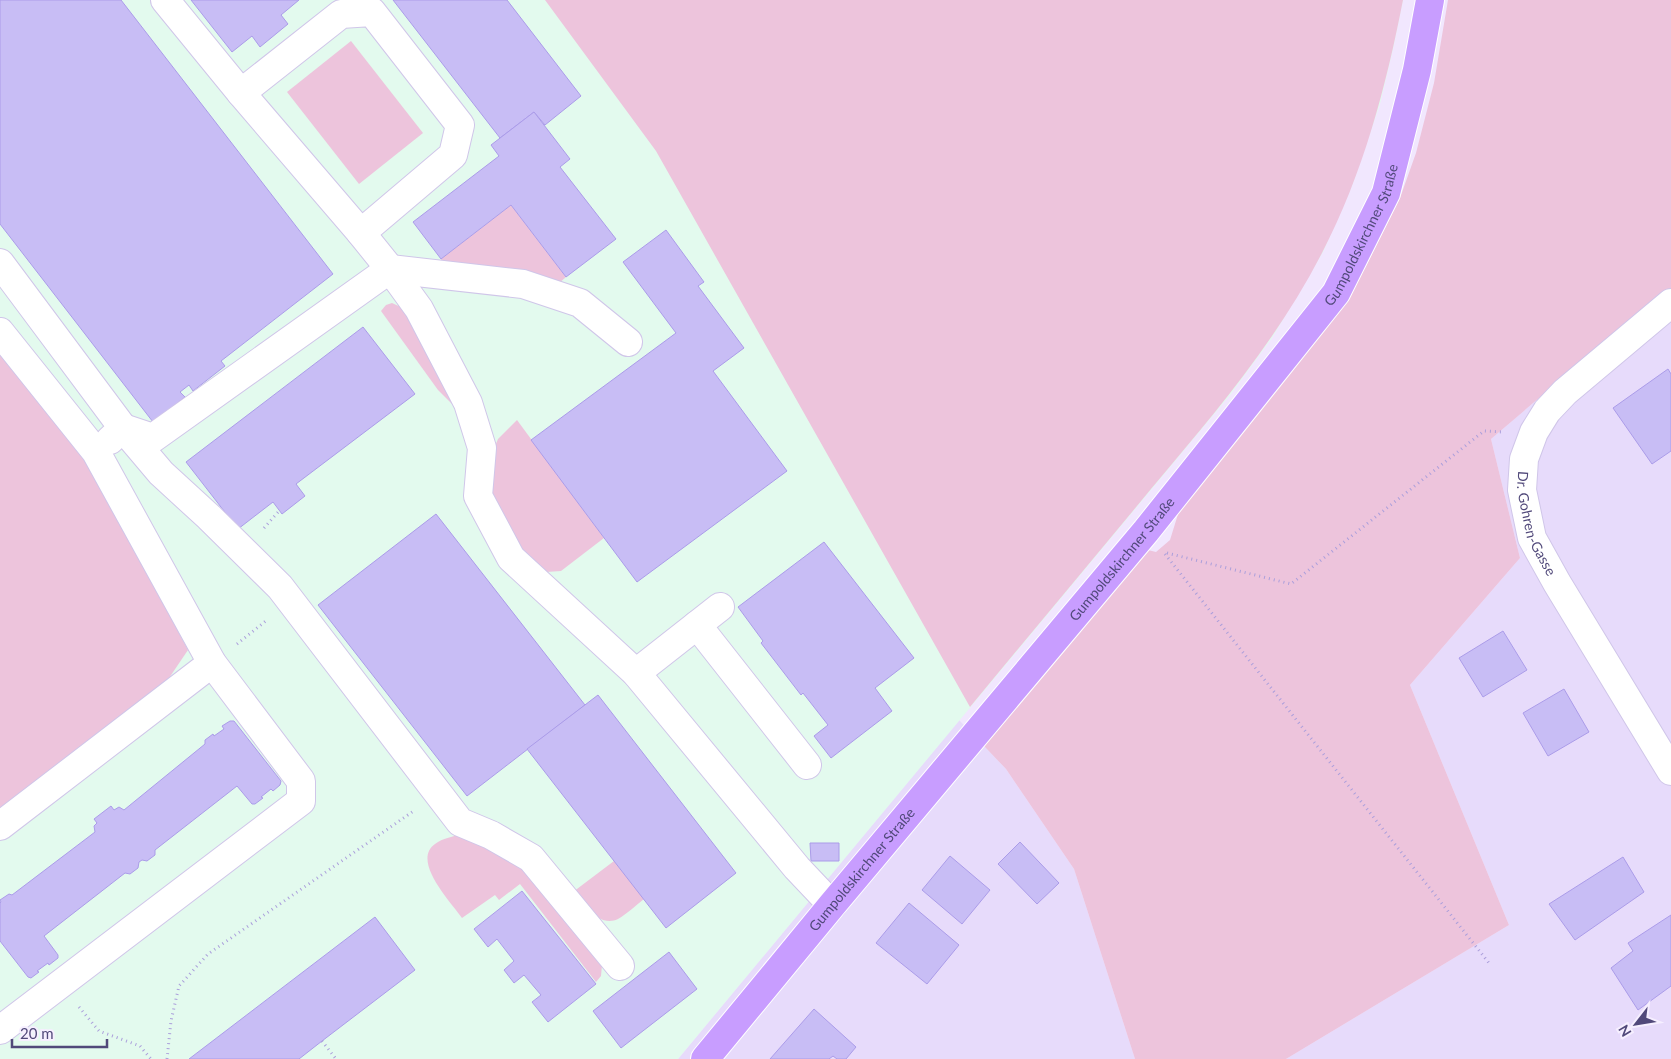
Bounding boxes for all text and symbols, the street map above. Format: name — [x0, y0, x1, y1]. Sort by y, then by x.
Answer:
street label: Gumpoldskirchner Straße — [1320, 162, 1401, 309]
street label: Dr. Gohren-Gasse — [1514, 470, 1560, 578]
street label: Gumpoldskirchner Straße — [1065, 493, 1178, 624]
street label: Gumpoldskirchner Straße — [805, 804, 918, 934]
north arrow — [1611, 999, 1661, 1049]
scale bar — [12, 1016, 108, 1048]
text: N — [1614, 1022, 1634, 1040]
text: 20 m — [20, 1024, 54, 1042]

